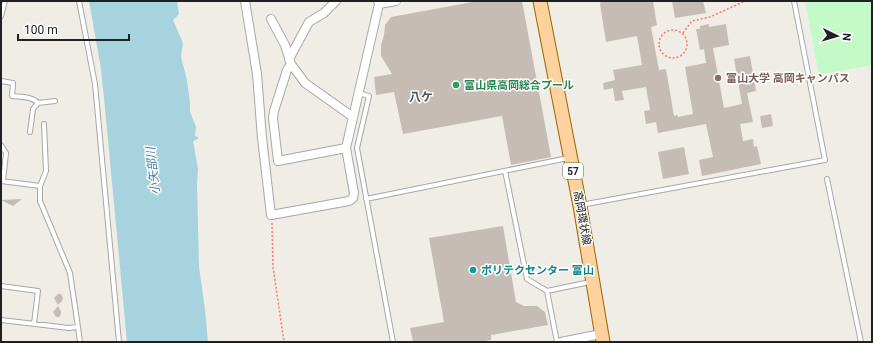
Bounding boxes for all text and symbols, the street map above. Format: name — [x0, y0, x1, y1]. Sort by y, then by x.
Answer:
scale bar — [18, 16, 129, 42]
north arrow — [817, 16, 857, 56]
text: 100 m — [24, 23, 58, 37]
text: N — [840, 32, 853, 41]
place label: 富山大学 高岡キャンパス — [726, 72, 850, 85]
marker: 富山大学 高岡キャンパス — [713, 73, 723, 83]
place label: 富山県高岡総合プール — [464, 79, 574, 92]
marker: 富山県高岡総合プール — [451, 80, 461, 90]
district label: 八ケ — [409, 90, 433, 104]
water label: 小矢部川 — [143, 144, 162, 196]
road number: 57 — [563, 163, 583, 179]
street label: 高岡環状線 — [571, 190, 593, 246]
place label: ポリテクセンター 富山 — [481, 264, 594, 277]
marker: ポリテクセンター 富山 — [468, 265, 478, 275]

